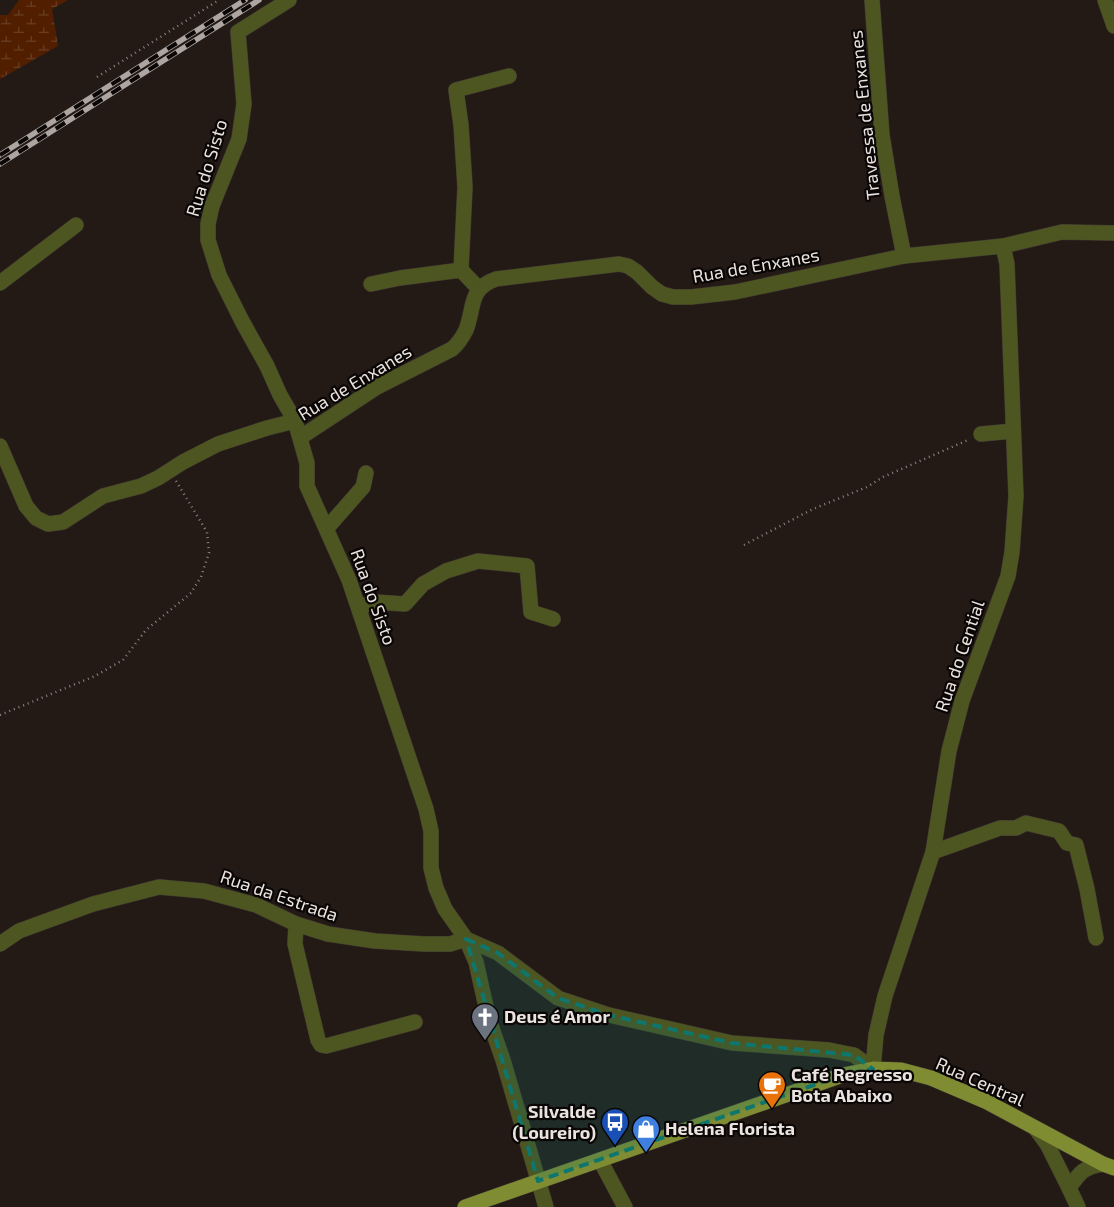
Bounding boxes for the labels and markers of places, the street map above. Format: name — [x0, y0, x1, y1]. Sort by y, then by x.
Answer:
church icon: Deus é Amor — [470, 1002, 500, 1041]
place label: Deus é Amor — [504, 1005, 610, 1027]
place label: Café Regresso Bota Abaixo — [791, 1063, 913, 1106]
cafe icon: Café Regresso Bota Abaixo — [757, 1070, 787, 1109]
place label: Silvalde (Loureiro) — [512, 1100, 596, 1143]
bus stop icon: Silvalde (Loureiro) — [600, 1107, 630, 1146]
shop icon: Helena Florista — [631, 1114, 661, 1153]
place label: Helena Florista — [665, 1117, 795, 1139]

